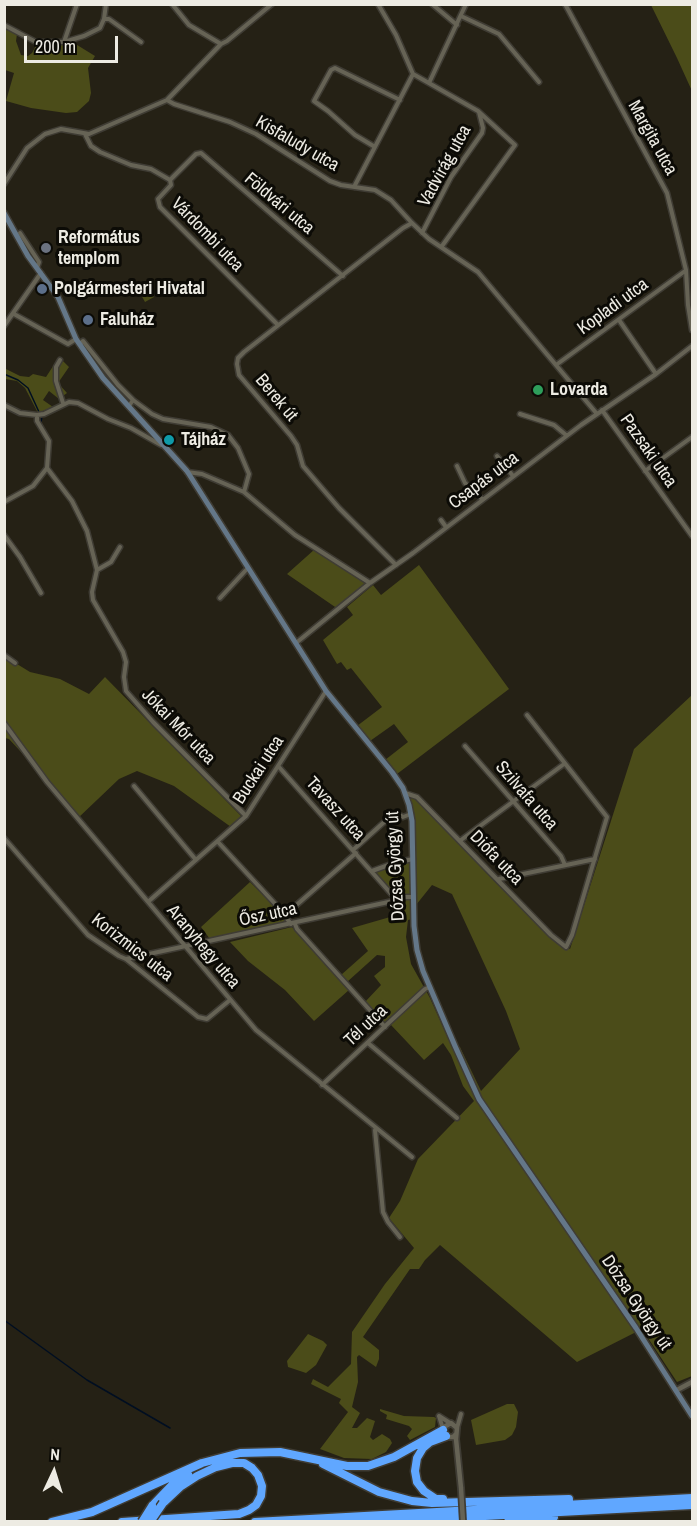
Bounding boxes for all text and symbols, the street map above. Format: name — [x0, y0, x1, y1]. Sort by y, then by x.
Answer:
scale bar — [27, 24, 122, 62]
text: 200 m — [35, 34, 76, 59]
street label: Margita utca — [623, 97, 681, 179]
street label: Kisfaludy utca — [251, 111, 343, 177]
street label: Vadvirág utca — [414, 121, 476, 211]
street label: Földvári utca — [240, 169, 318, 239]
street label: Várdombi utca — [166, 193, 248, 277]
place label: Református templom — [58, 227, 140, 270]
marker: Református templom — [39, 241, 53, 255]
street label: Kopladi utca — [573, 274, 653, 340]
place label: Polgármesteri Hivatal — [54, 278, 205, 300]
marker: Polgármesteri Hivatal — [35, 282, 49, 296]
place label: Faluház — [100, 309, 154, 331]
marker: Faluház — [81, 313, 95, 327]
street label: Berek út — [250, 370, 302, 426]
place label: Lovarda — [550, 379, 607, 401]
marker: Lovarda — [531, 383, 545, 397]
street label: Pazsaki utca — [615, 410, 681, 492]
place label: Tájház — [181, 429, 226, 451]
marker: Tájház — [162, 433, 176, 447]
street label: Csapás utca — [445, 448, 523, 514]
street label: Jókai Mór utca — [137, 685, 219, 769]
street label: Buckai utca — [229, 732, 289, 808]
street label: Szilvafa utca — [490, 757, 562, 835]
street label: Tavasz utca — [301, 773, 369, 845]
street label: Dózsa György út — [382, 811, 410, 921]
street label: Diófa utca — [465, 826, 527, 890]
street label: Ősz utca — [237, 898, 299, 932]
street label: Aranyhegy utca — [162, 901, 244, 993]
street label: Korizmics utca — [87, 909, 177, 987]
street label: Tél utca — [340, 1001, 392, 1051]
street label: Dózsa György út — [596, 1251, 676, 1355]
north arrow — [24, 1442, 84, 1502]
text: N — [50, 1443, 61, 1465]

